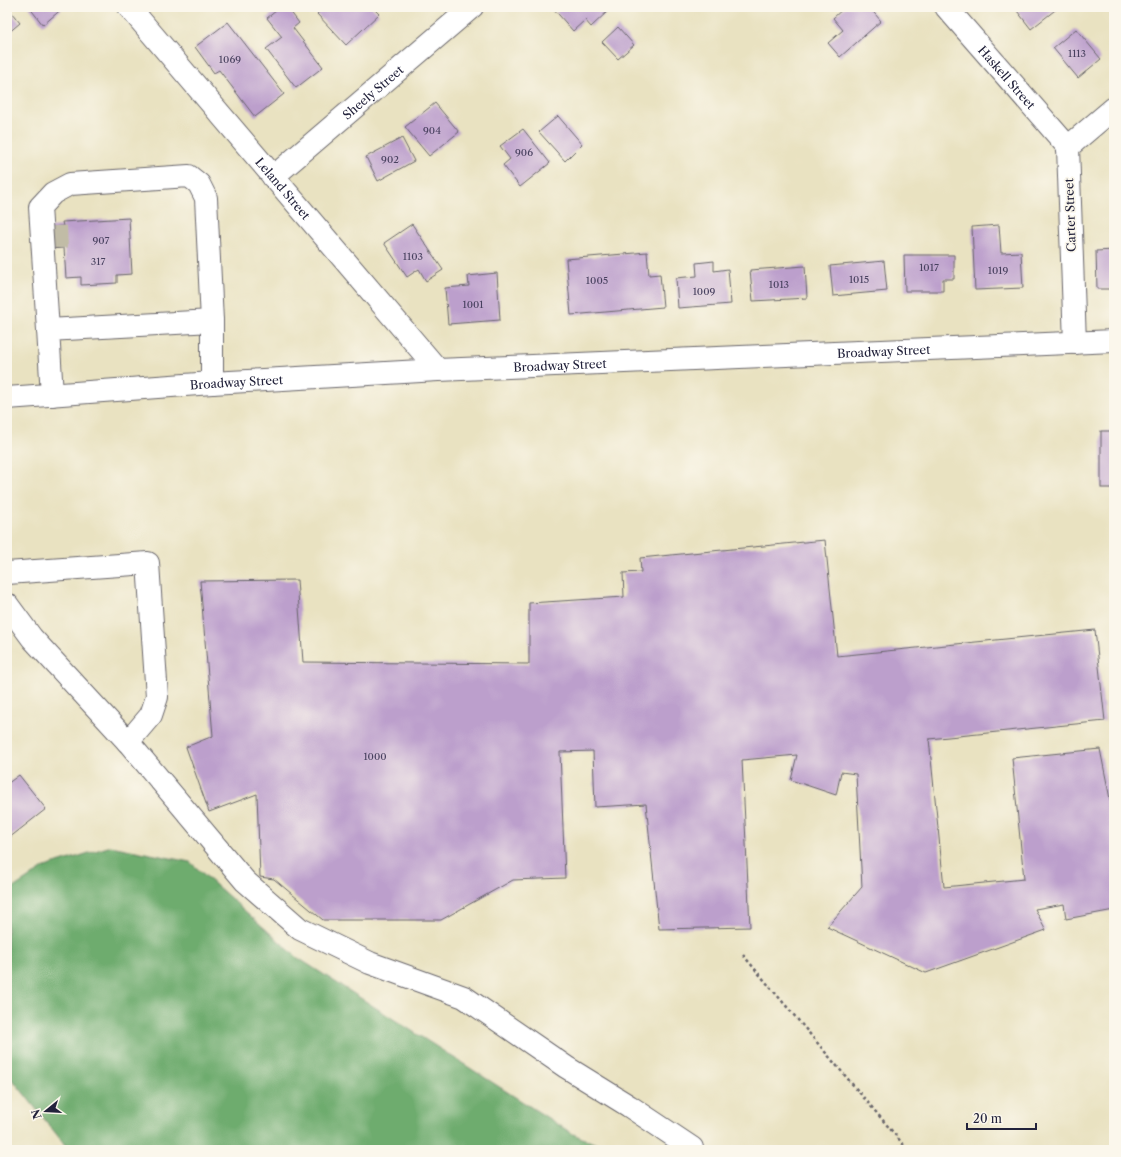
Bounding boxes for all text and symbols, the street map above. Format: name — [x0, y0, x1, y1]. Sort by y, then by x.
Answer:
street label: Haskell Street — [975, 42, 1039, 113]
house number: 1113 — [1068, 47, 1086, 60]
house number: 1069 — [219, 53, 241, 66]
street label: Sheely Street — [339, 61, 407, 122]
house number: 904 — [423, 124, 441, 137]
house number: 906 — [515, 146, 533, 159]
house number: 902 — [381, 153, 399, 166]
street label: Leland Street — [253, 154, 314, 223]
street label: Carter Street — [1061, 177, 1079, 252]
house number: 907 — [92, 234, 110, 247]
house number: 1103 — [403, 250, 423, 263]
house number: 317 — [91, 255, 105, 268]
house number: 1017 — [919, 261, 939, 274]
house number: 1019 — [988, 264, 1008, 277]
house number: 1015 — [849, 273, 869, 286]
house number: 1005 — [586, 274, 608, 287]
house number: 1013 — [769, 278, 789, 291]
house number: 1009 — [693, 285, 716, 298]
house number: 1001 — [462, 298, 484, 311]
street label: Broadway Street — [837, 341, 931, 360]
street label: Broadway Street — [513, 355, 608, 374]
street label: Broadway Street — [189, 371, 284, 392]
house number: 1000 — [363, 750, 387, 763]
north arrow — [26, 1091, 66, 1131]
scale bar — [967, 1105, 1036, 1131]
text: N — [28, 1107, 45, 1121]
text: 20 m — [973, 1111, 1002, 1126]

